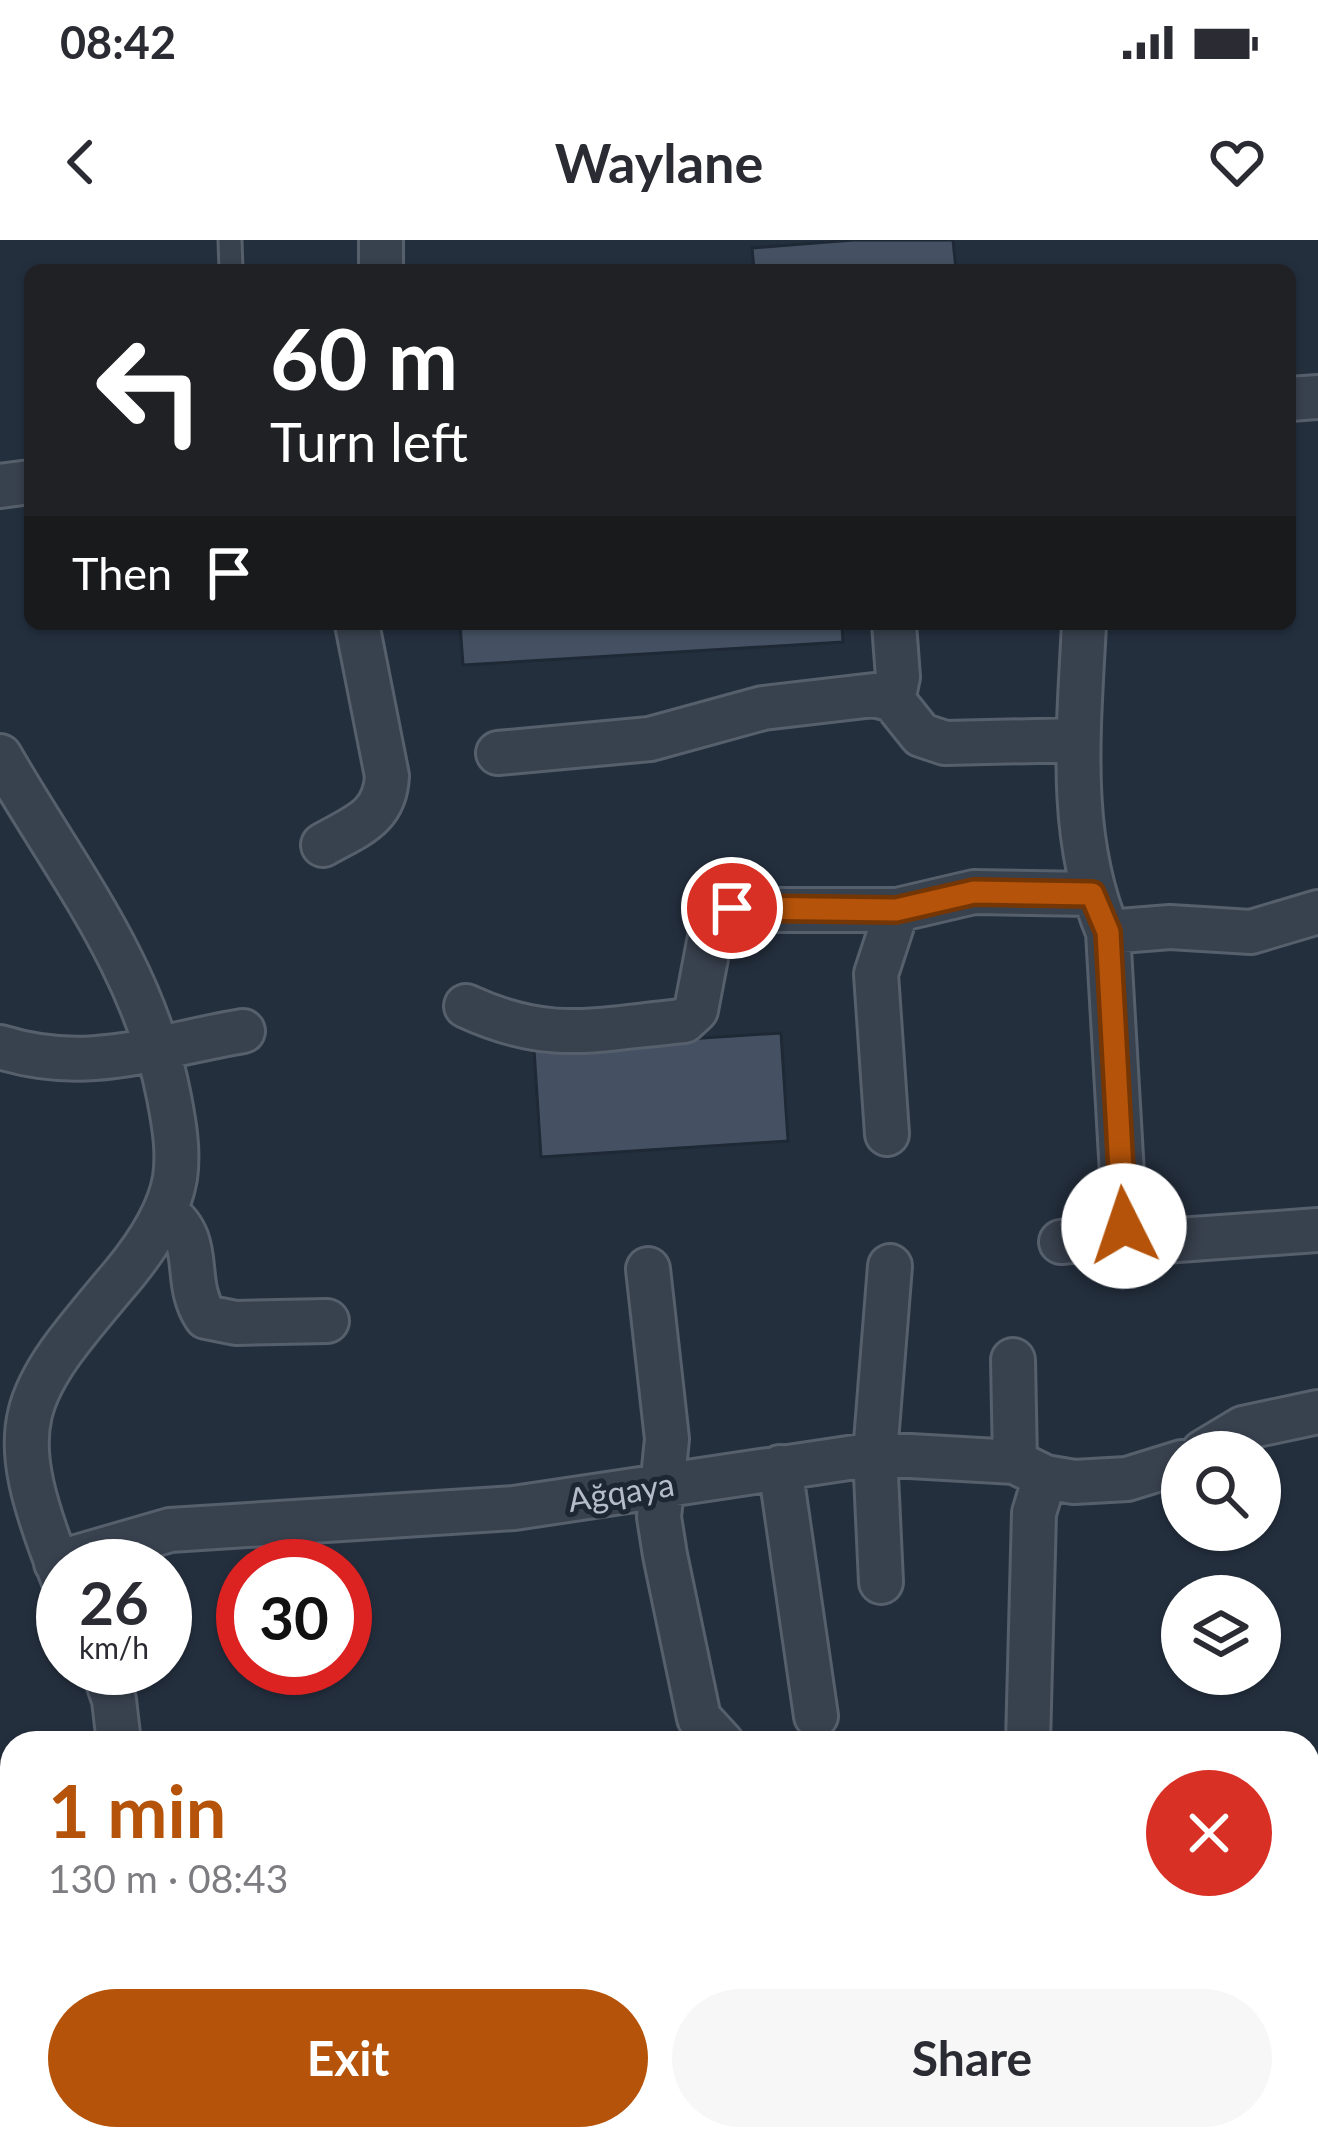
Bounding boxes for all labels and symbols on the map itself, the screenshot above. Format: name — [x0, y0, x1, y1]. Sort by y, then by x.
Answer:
pin — [681, 857, 783, 959]
position arrow — [1061, 1163, 1187, 1289]
street label: Ağqaya — [565, 1463, 677, 1519]
speed limit sign: 30 — [216, 1539, 372, 1695]

